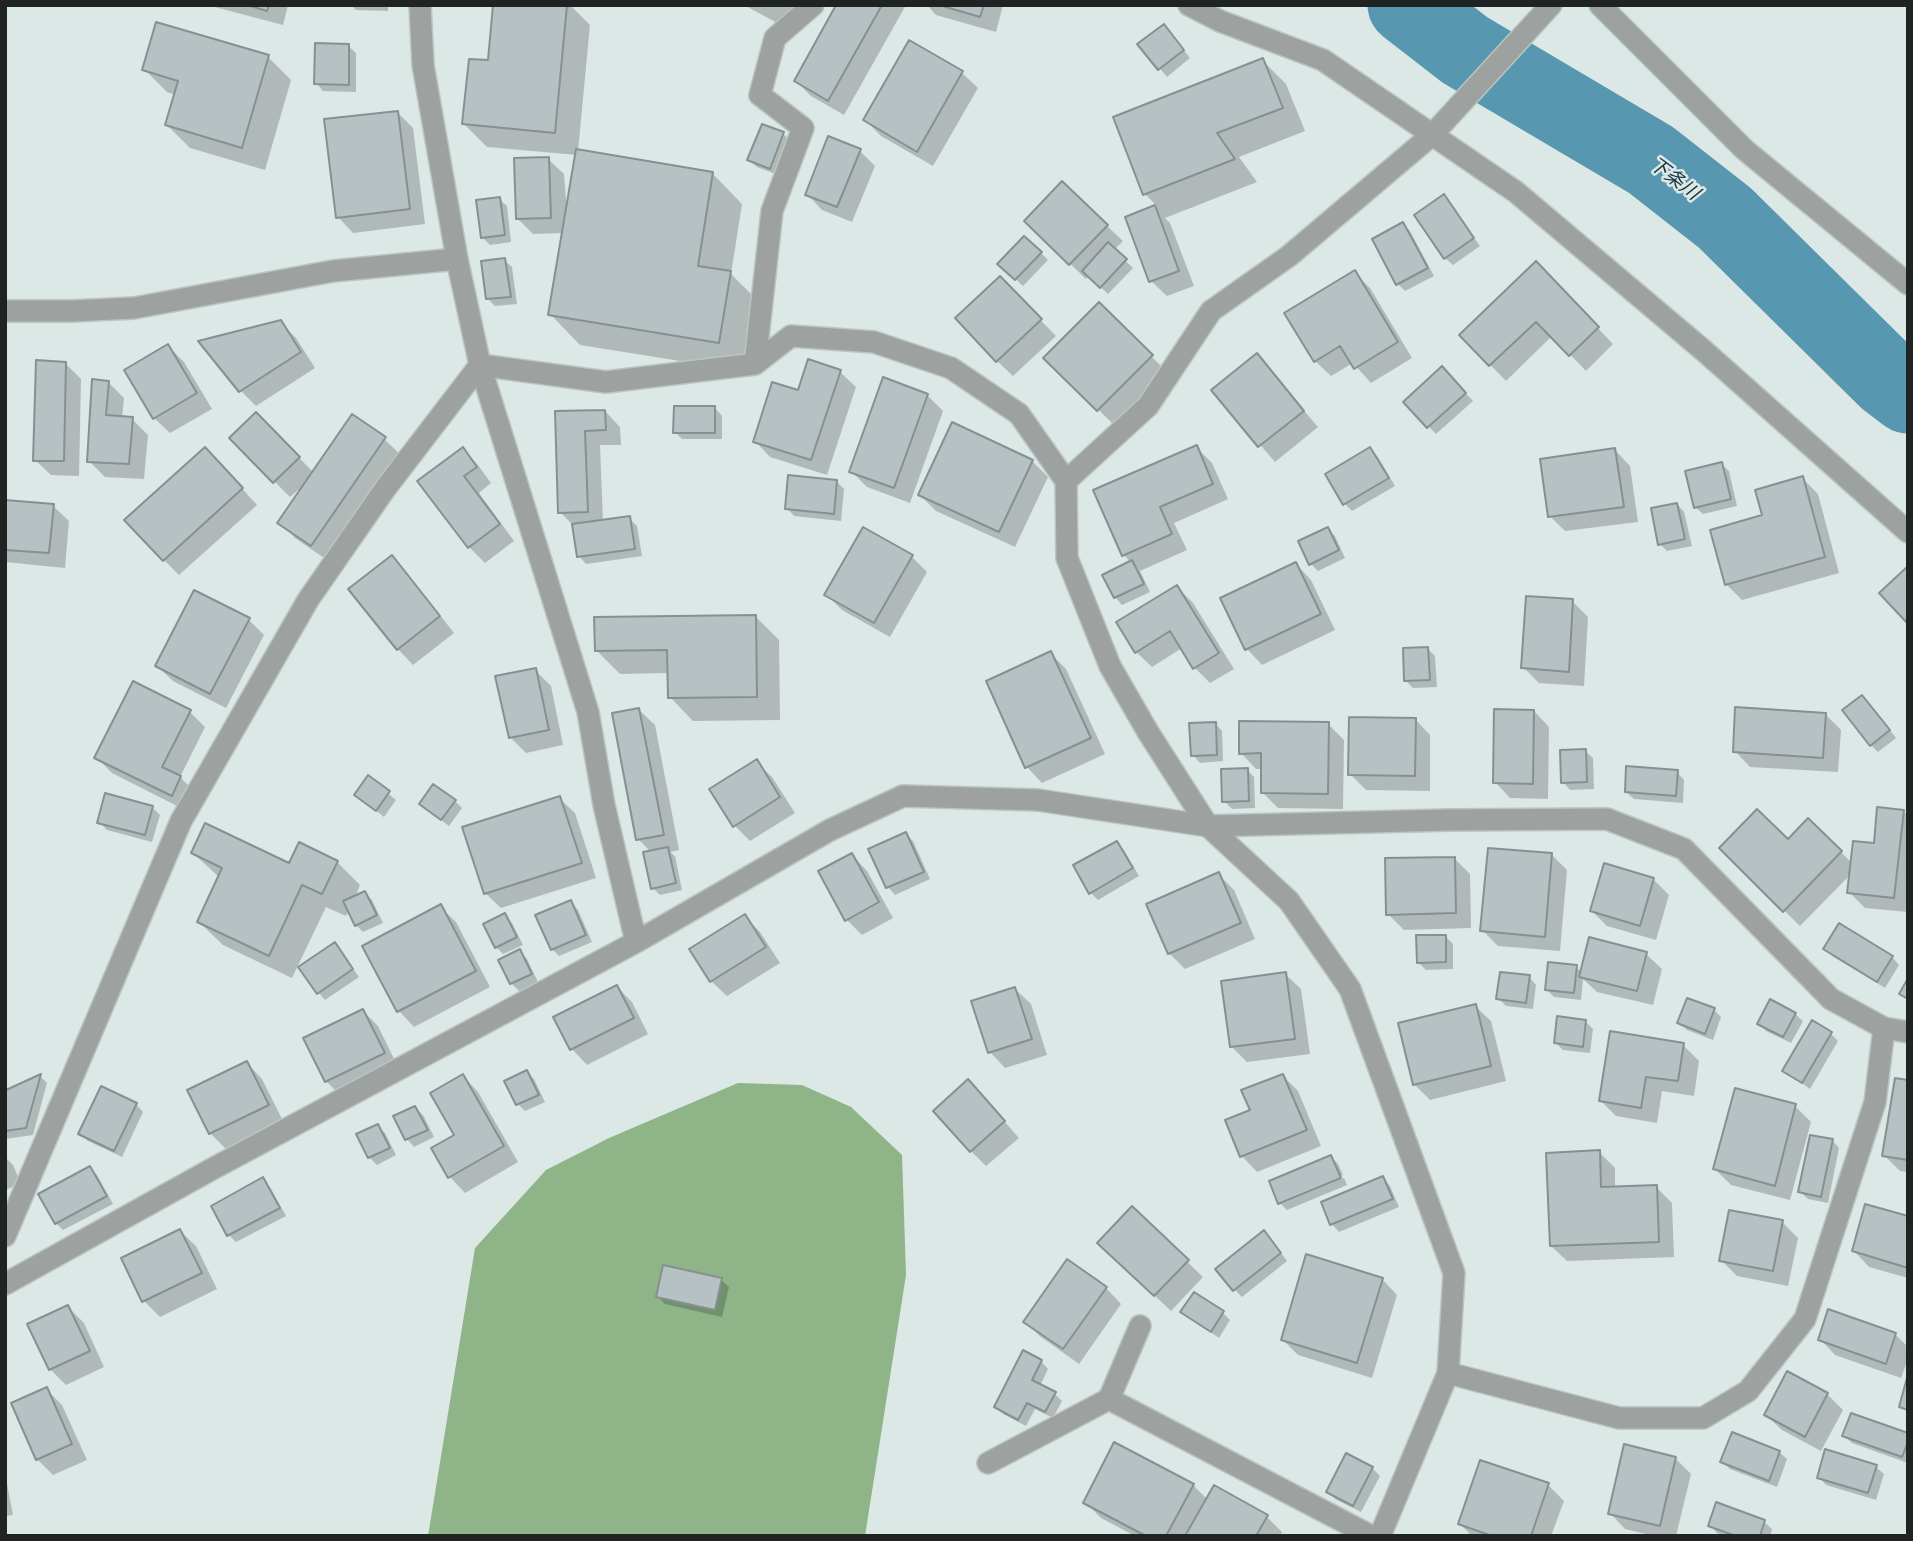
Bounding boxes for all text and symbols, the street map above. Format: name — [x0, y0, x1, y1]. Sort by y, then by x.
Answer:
water label: 下条川 — [1644, 153, 1704, 205]

